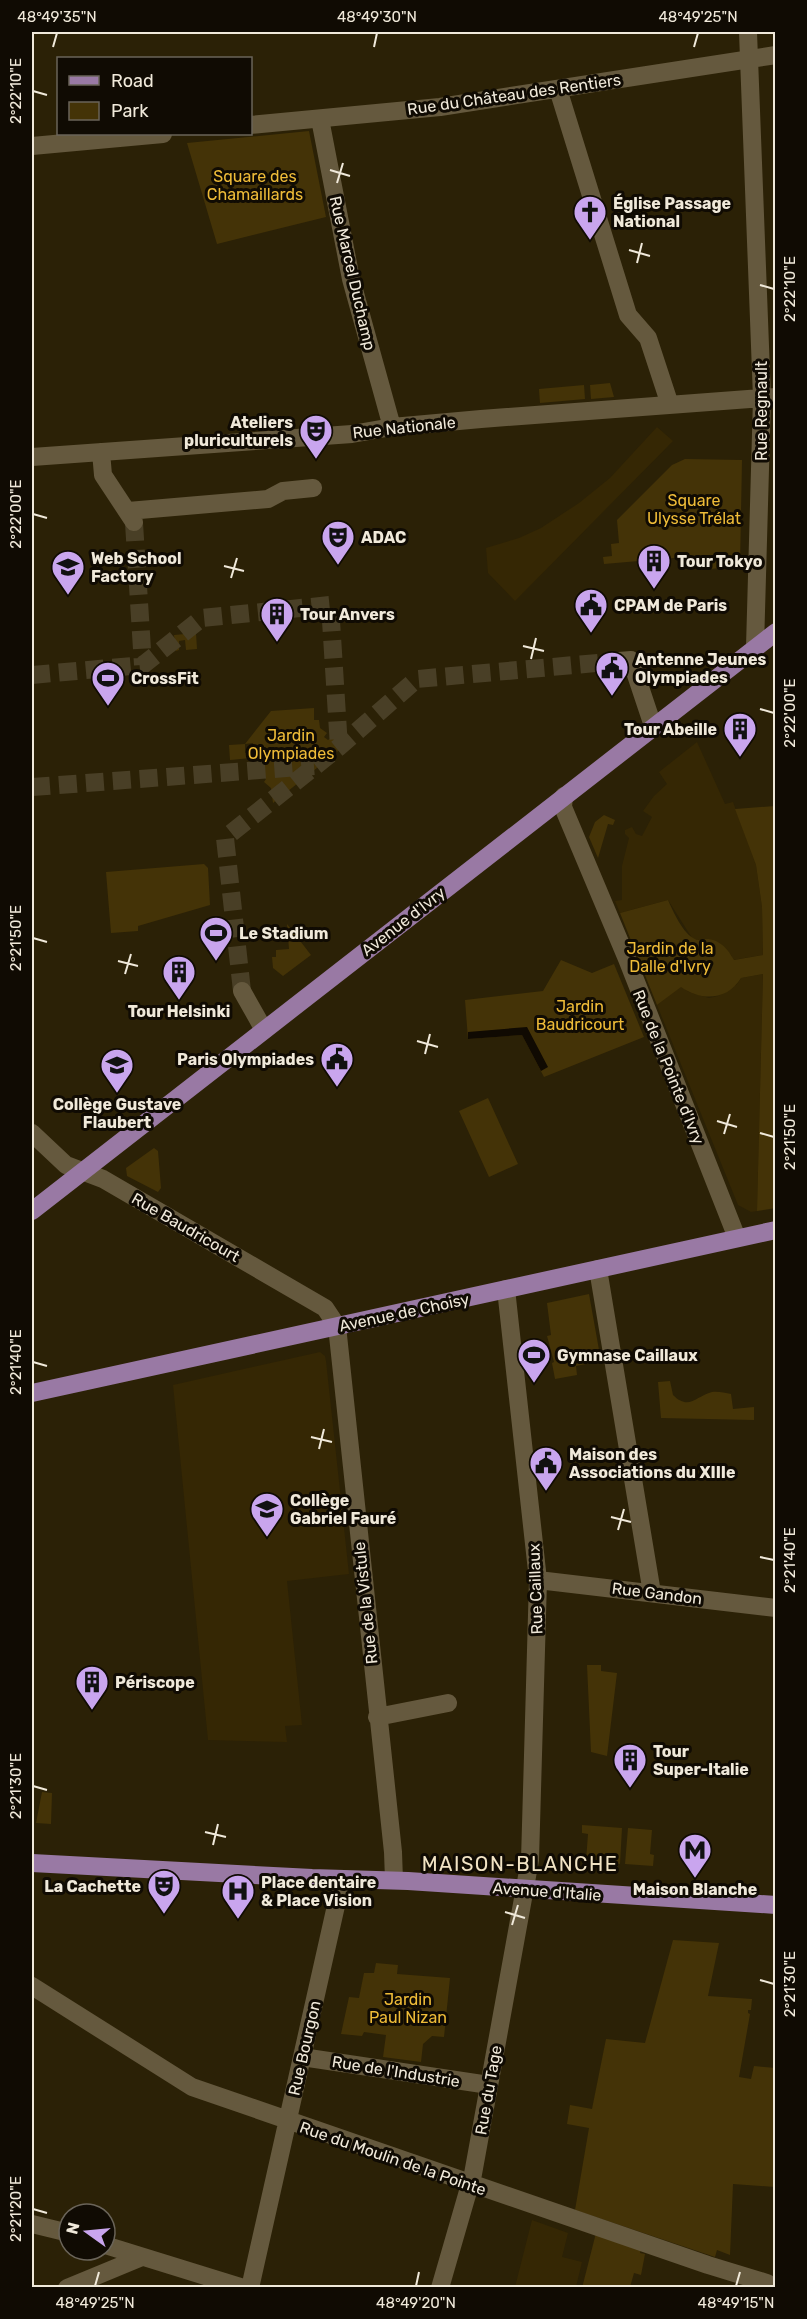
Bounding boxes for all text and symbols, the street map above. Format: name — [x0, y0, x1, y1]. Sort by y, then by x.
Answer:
text: 48°49'35"N — [17, 8, 97, 26]
text: 48°49'30"N — [337, 8, 417, 26]
text: 48°49'25"N — [658, 8, 738, 26]
legend — [57, 57, 252, 135]
text: 2°22'10"E — [7, 58, 25, 124]
text: Road — [111, 70, 154, 92]
street label: Rue du Château des Rentiers — [406, 70, 622, 119]
text: Park — [111, 100, 149, 122]
park label: Square des Chamaillards — [207, 167, 303, 204]
place label: Église Passage National — [613, 193, 731, 231]
street label: Rue Marcel Duchamp — [325, 194, 380, 352]
church icon: Église Passage National — [572, 194, 608, 241]
text: 2°22'10"E — [781, 256, 799, 322]
street label: Rue Regnault — [752, 361, 771, 461]
place label: Ateliers pluriculturels — [184, 413, 293, 450]
theatre icon: Ateliers pluriculturels — [298, 413, 334, 460]
street label: Rue Nationale — [352, 413, 457, 442]
text: 2°22'00"E — [7, 479, 25, 549]
park label: Square Ulysse Trélat — [647, 491, 741, 528]
theatre icon: ADAC — [320, 519, 356, 566]
place label: ADAC — [361, 528, 406, 547]
building icon: Tour Tokyo — [636, 543, 672, 590]
school or university icon: Web School Factory — [50, 549, 86, 596]
place label: Web School Factory — [91, 549, 182, 586]
place label: Tour Tokyo — [677, 552, 763, 571]
public building icon: CPAM de Paris — [573, 587, 609, 634]
building icon: Tour Anvers — [259, 596, 295, 643]
place label: CPAM de Paris — [614, 596, 727, 615]
place label: Tour Anvers — [300, 605, 395, 624]
public building icon: Antenne Jeunes Olympiades — [594, 650, 630, 697]
place label: Antenne Jeunes Olympiades — [635, 650, 766, 687]
sports icon: CrossFit — [90, 660, 126, 707]
place label: CrossFit — [131, 669, 199, 688]
text: 2°22'00"E — [781, 678, 799, 748]
building icon: Tour Abeille — [722, 711, 758, 758]
place label: Tour Abeille — [624, 720, 717, 739]
park label: Jardin Olympiades — [248, 726, 334, 763]
street label: Avenue d'Ivry — [358, 883, 449, 960]
text: 2°21'50"E — [7, 905, 25, 971]
sports icon: Le Stadium — [198, 915, 234, 962]
place label: Le Stadium — [239, 924, 329, 943]
park label: Jardin de la Dalle d'Ivry — [627, 939, 713, 976]
building icon: Tour Helsinki — [161, 954, 197, 1001]
street label: Rue de la Pointe d'Ivry — [629, 987, 708, 1147]
park label: Jardin Baudricourt — [536, 997, 624, 1034]
place label: Tour Helsinki — [128, 1002, 230, 1021]
public building icon: Paris Olympiades — [319, 1041, 355, 1088]
school or university icon: Collège Gustave Flaubert — [99, 1047, 135, 1094]
place label: Paris Olympiades — [177, 1050, 314, 1069]
place label: Collège Gustave Flaubert — [53, 1095, 181, 1132]
text: 2°21'50"E — [781, 1104, 799, 1170]
street label: Rue Baudricourt — [128, 1189, 243, 1266]
street label: Avenue de Choisy — [337, 1289, 471, 1336]
text: 2°21'40"E — [7, 1329, 25, 1395]
sports icon: Gymnase Caillaux — [516, 1337, 552, 1384]
place label: Gymnase Caillaux — [557, 1346, 698, 1365]
public building icon: Maison des Associations du XIIIe — [528, 1445, 564, 1492]
place label: Maison des Associations du XIIIe — [569, 1445, 736, 1482]
school or university icon: Collège Gabriel Fauré — [249, 1491, 285, 1538]
place label: Collège Gabriel Fauré — [290, 1491, 396, 1528]
text: 2°21'40"E — [781, 1527, 799, 1593]
street label: Rue de la Vistule — [350, 1541, 381, 1665]
street label: Rue Caillaux — [524, 1543, 547, 1635]
street label: Rue Gandon — [611, 1579, 703, 1608]
building icon: Périscope — [74, 1664, 110, 1711]
place label: Périscope — [115, 1673, 195, 1692]
building icon: Tour Super-Italie — [612, 1742, 648, 1789]
place label: Tour Super-Italie — [653, 1742, 749, 1779]
text: 2°21'30"E — [7, 1753, 25, 1819]
metro station icon: Maison Blanche — [677, 1832, 713, 1879]
district label: MAISON-BLANCHE — [422, 1852, 618, 1876]
theatre icon: La Cachette — [146, 1868, 182, 1915]
hospital icon: Place dentaire & Place Vision — [220, 1873, 256, 1920]
place label: Place dentaire & Place Vision — [261, 1873, 376, 1910]
place label: La Cachette — [44, 1877, 141, 1896]
street label: Avenue d'Italie — [492, 1878, 602, 1905]
place label: Maison Blanche — [633, 1880, 757, 1899]
text: 2°21'30"E — [781, 1951, 799, 2017]
park label: Jardin Paul Nizan — [369, 1990, 447, 2027]
street label: Rue Bourgon — [284, 1999, 325, 2097]
street label: Rue du Tage — [471, 2044, 506, 2136]
street label: Rue de l'Industrie — [331, 2052, 461, 2091]
street label: Rue du Moulin de la Pointe — [297, 2118, 489, 2199]
text: 2°21'20"E — [7, 2176, 25, 2242]
north arrow — [57, 2202, 117, 2262]
text: N — [62, 2220, 84, 2236]
text: 48°49'25"N — [55, 2294, 135, 2312]
text: 48°49'20"N — [376, 2294, 456, 2312]
text: 48°49'15"N — [698, 2294, 774, 2312]

